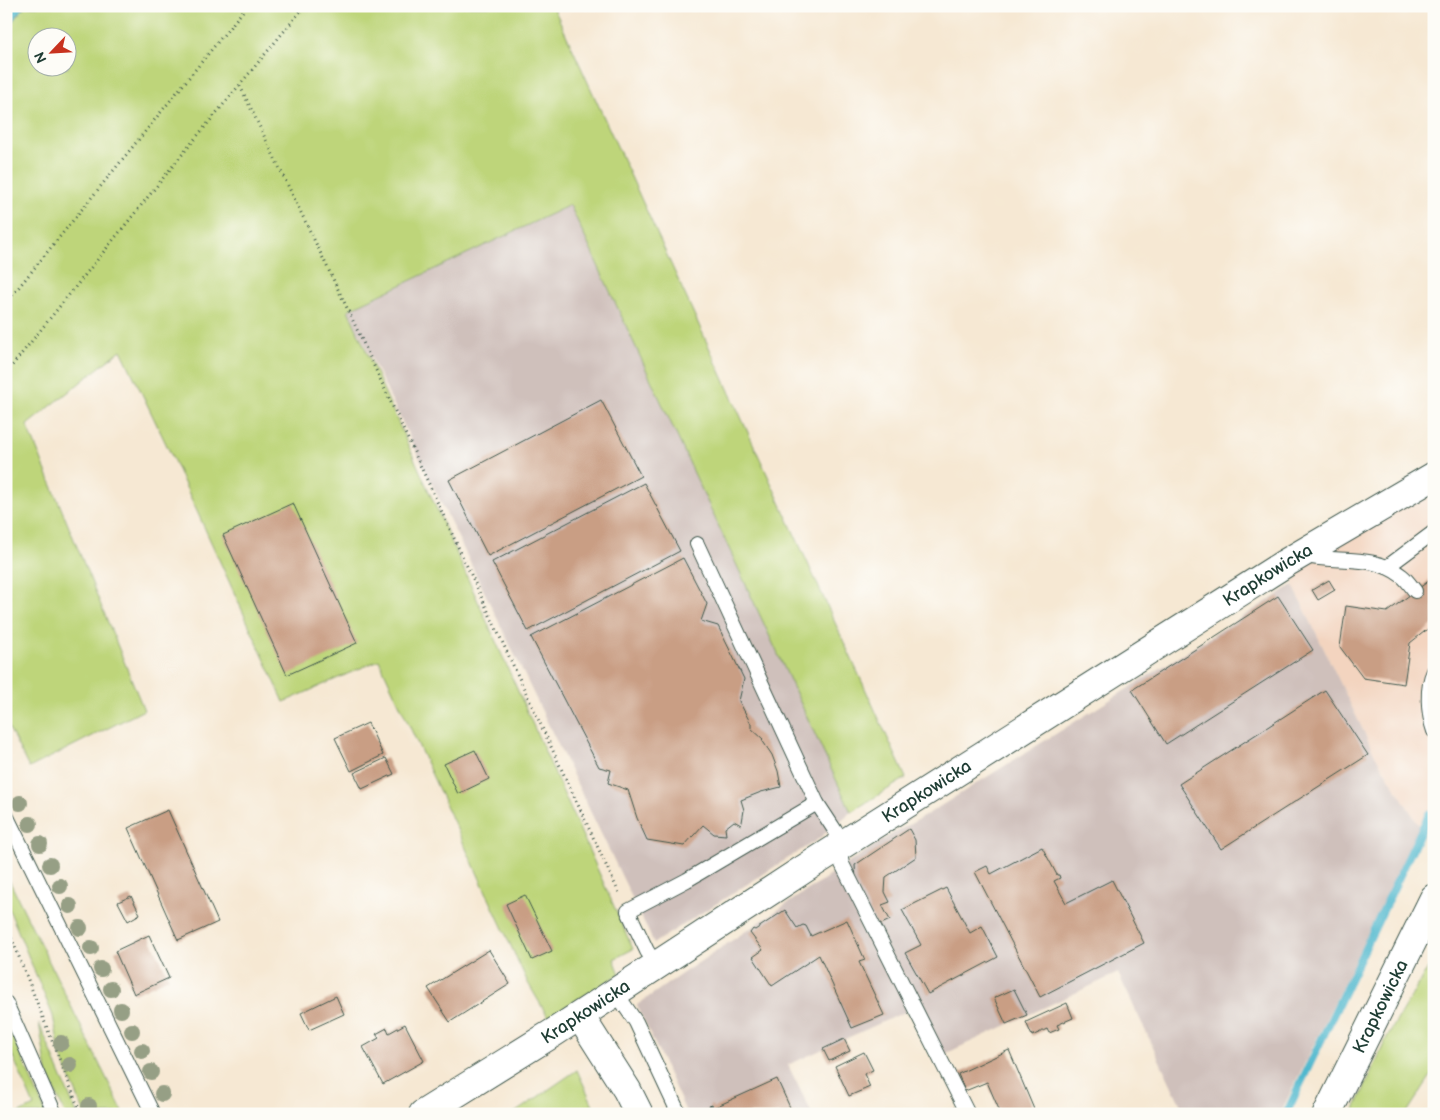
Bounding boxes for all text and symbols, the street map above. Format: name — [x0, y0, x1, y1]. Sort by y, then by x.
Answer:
north arrow — [28, 28, 78, 78]
text: N — [31, 49, 51, 66]
street label: Krapkowicka — [1219, 540, 1316, 611]
street label: Krapkowicka — [878, 756, 975, 828]
street label: Krapkowicka — [1349, 956, 1413, 1057]
street label: Krapkowicka — [538, 976, 634, 1049]

